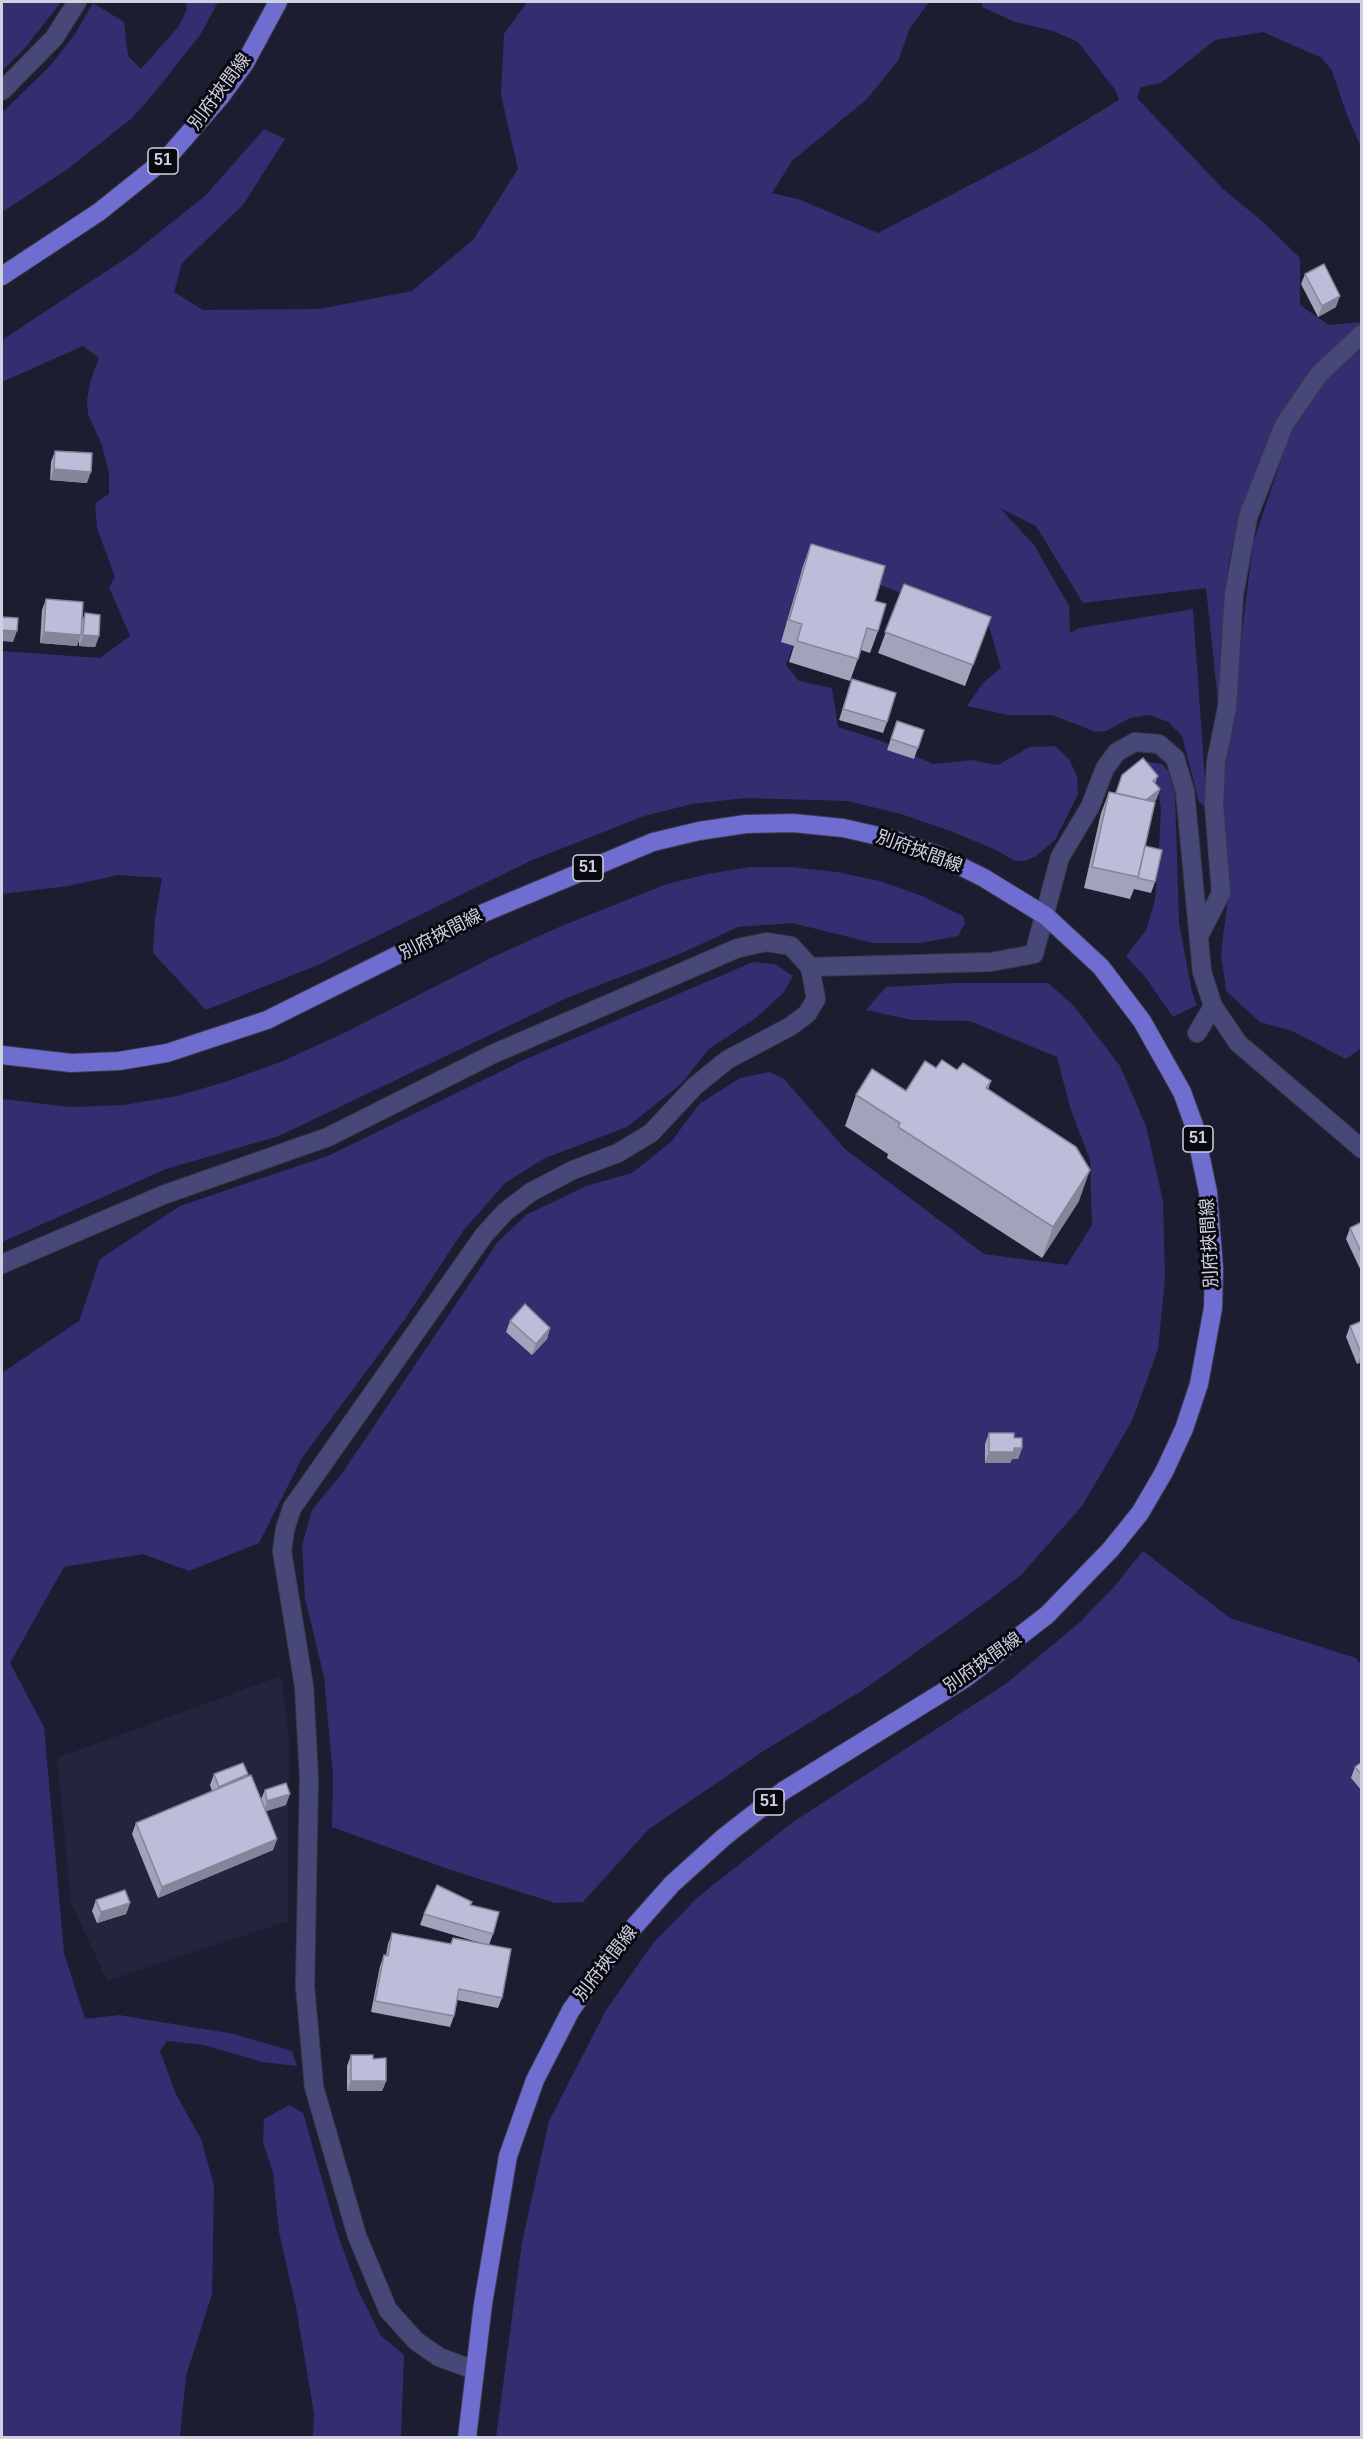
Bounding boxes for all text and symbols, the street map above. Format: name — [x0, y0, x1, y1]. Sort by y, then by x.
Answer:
street label: 別府挾間線 — [184, 50, 256, 134]
road number: 51 — [148, 148, 178, 174]
street label: 別府挾間線 — [873, 826, 965, 878]
road number: 51 — [573, 855, 603, 881]
street label: 別府挾間線 — [396, 905, 486, 965]
road number: 51 — [1183, 1126, 1213, 1152]
street label: 別府挾間線 — [1197, 1197, 1223, 1289]
street label: 別府挾間線 — [940, 1628, 1026, 1698]
road number: 51 — [754, 1789, 784, 1815]
street label: 別府挾間線 — [570, 1922, 642, 2006]

